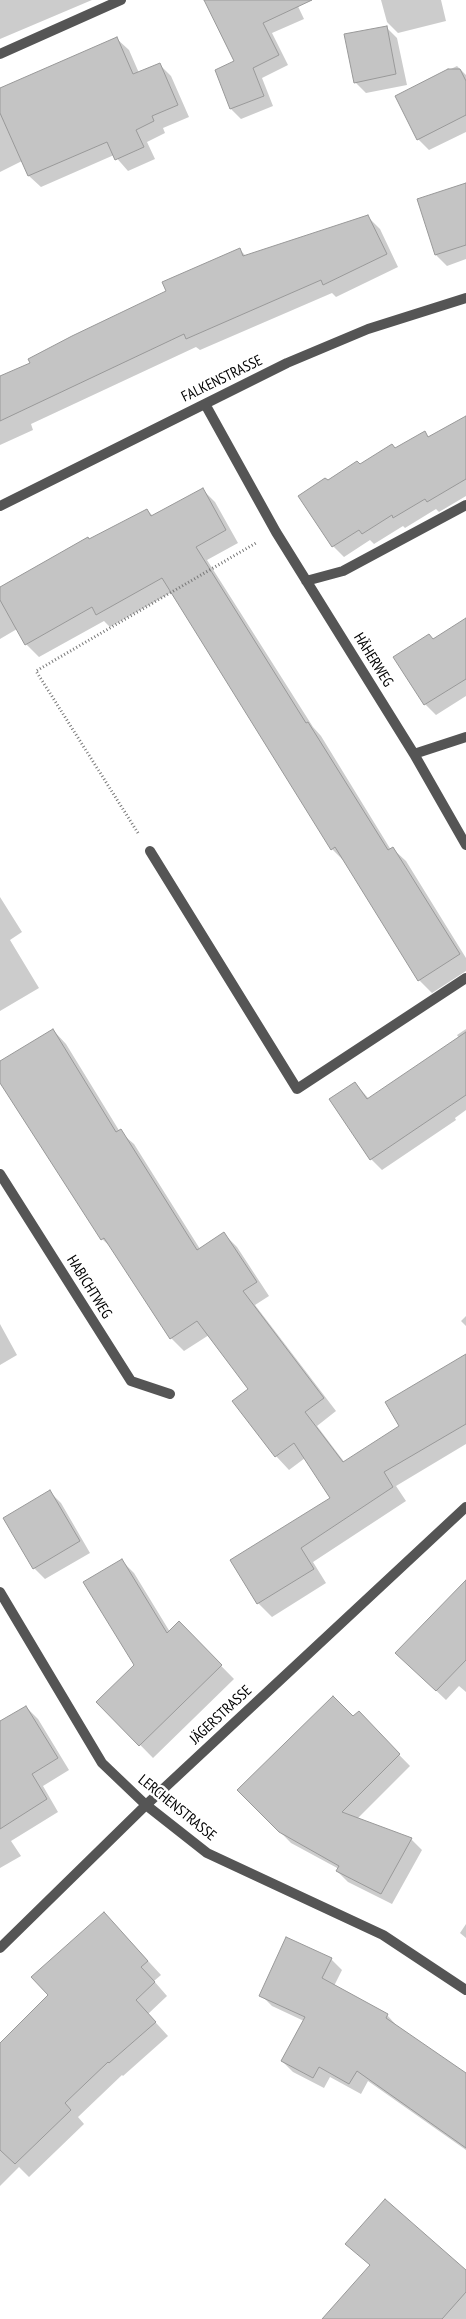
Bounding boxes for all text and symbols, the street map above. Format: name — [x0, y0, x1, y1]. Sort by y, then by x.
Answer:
street label: FALKENSTRASSE — [179, 352, 265, 406]
street label: HÄHERWEG — [349, 630, 397, 690]
street label: HABICHTWEG — [63, 1252, 115, 1322]
street label: JÄGERSTRASSE — [186, 1682, 256, 1748]
street label: LERCHENSTRASSE — [134, 1771, 220, 1845]

